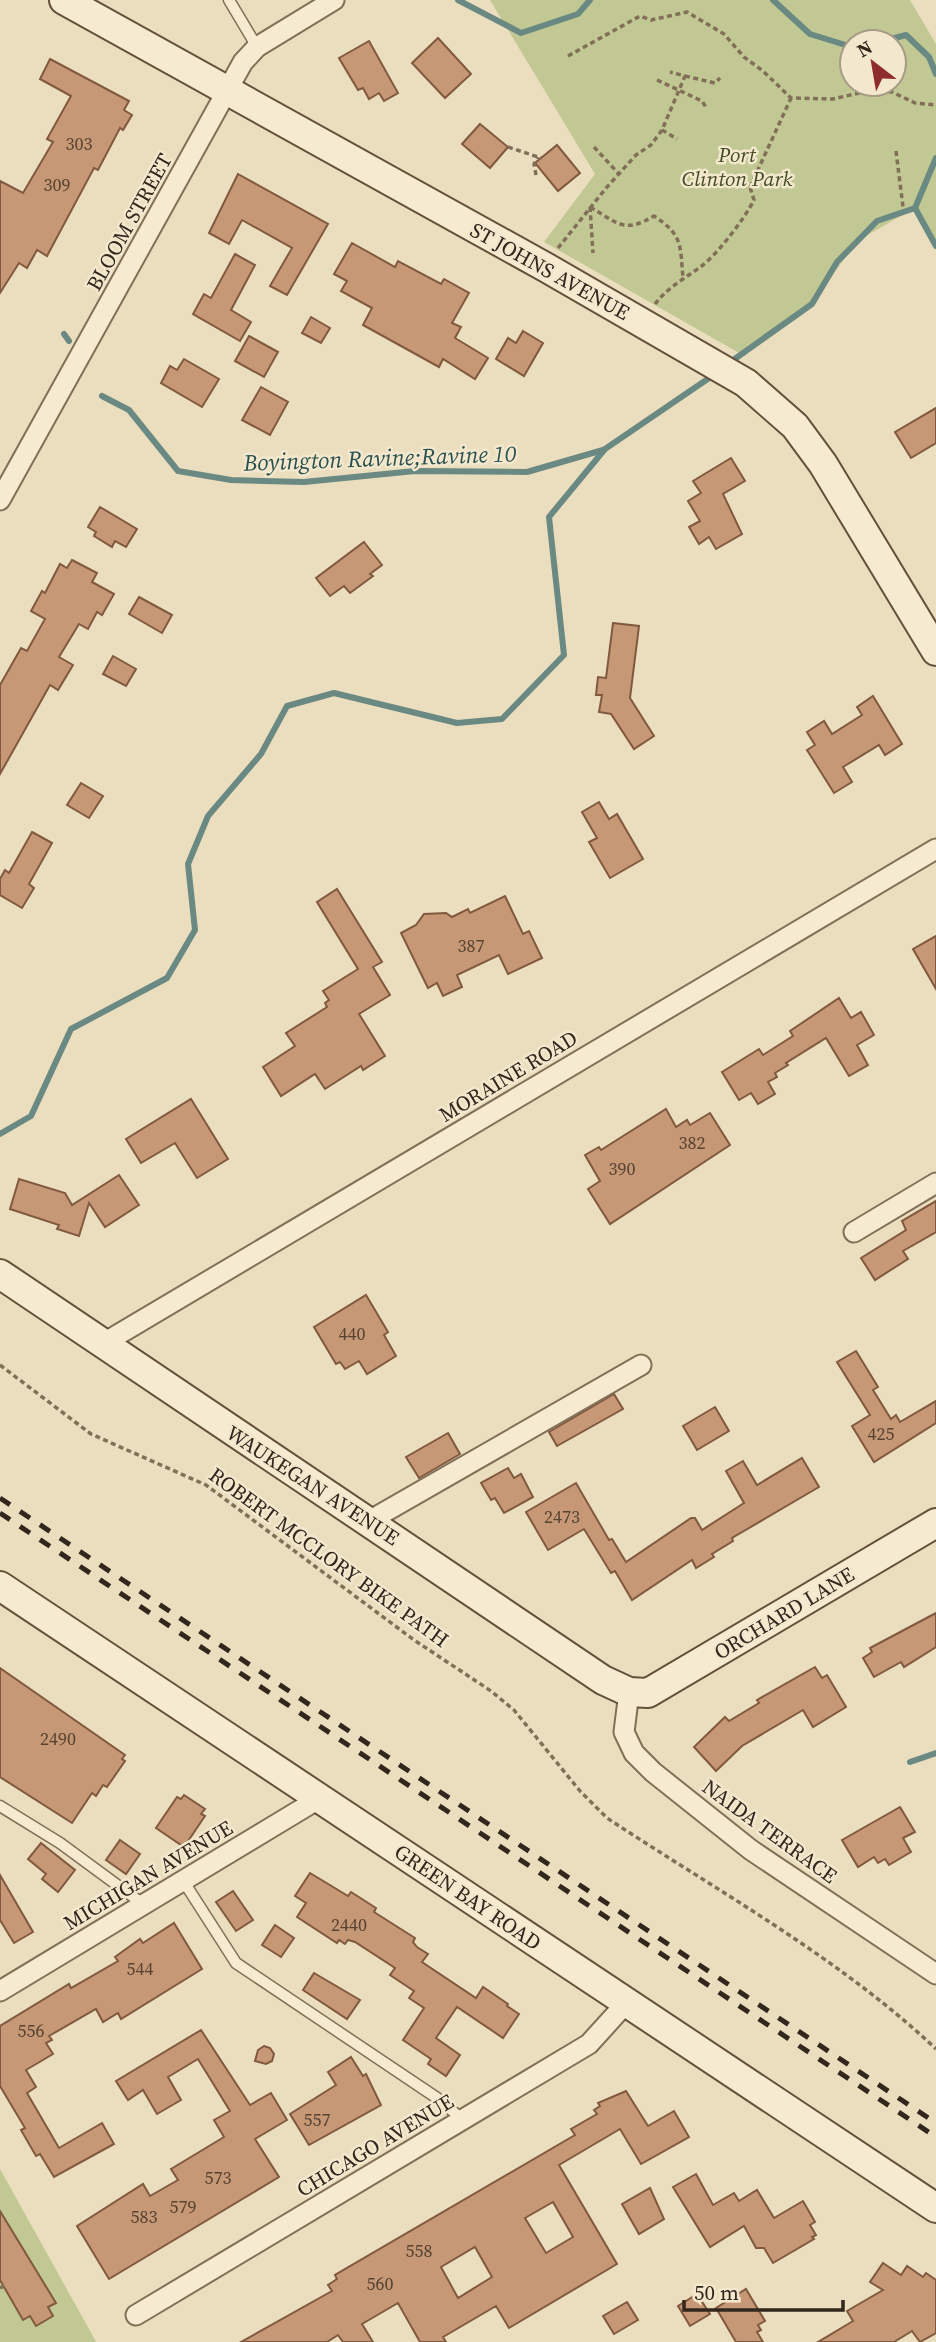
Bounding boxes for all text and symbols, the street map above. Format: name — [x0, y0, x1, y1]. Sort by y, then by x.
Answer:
north arrow — [838, 28, 908, 98]
text: N — [852, 34, 877, 63]
house number: 303 — [66, 131, 93, 156]
park label: Port Clinton Park — [682, 140, 792, 193]
street label: BLOOM STREET — [79, 148, 179, 296]
house number: 309 — [44, 172, 71, 197]
street label: ST JOHNS AVENUE — [465, 215, 635, 327]
water label: Boyington Ravine;Ravine 10 — [242, 437, 517, 479]
house number: 387 — [458, 933, 485, 958]
street label: MORAINE ROAD — [433, 1023, 583, 1129]
house number: 382 — [679, 1130, 706, 1155]
house number: 390 — [609, 1156, 636, 1181]
house number: 440 — [339, 1321, 366, 1346]
street label: WAUKEGAN AVENUE — [221, 1418, 405, 1552]
house number: 425 — [868, 1421, 895, 1446]
street label: ROBERT MCCLORY BIKE PATH — [203, 1460, 455, 1654]
house number: 2473 — [544, 1504, 580, 1529]
street label: ORCHARD LANE — [708, 1560, 860, 1666]
house number: 2490 — [40, 1726, 76, 1751]
street label: NAIDA TERRACE — [697, 1772, 843, 1890]
street label: MICHIGAN AVENUE — [58, 1813, 238, 1937]
street label: GREEN BAY ROAD — [389, 1837, 547, 1957]
house number: 2440 — [331, 1912, 367, 1937]
house number: 544 — [127, 1956, 154, 1981]
house number: 556 — [18, 2018, 45, 2043]
street label: CHICAGO AVENUE — [291, 2087, 459, 2203]
house number: 557 — [304, 2107, 331, 2132]
house number: 573 — [205, 2165, 232, 2190]
house number: 579 — [170, 2194, 197, 2219]
house number: 583 — [131, 2204, 158, 2229]
house number: 558 — [406, 2238, 433, 2263]
scale bar — [684, 2268, 843, 2312]
house number: 560 — [367, 2271, 394, 2296]
text: 50 m — [694, 2278, 739, 2307]

